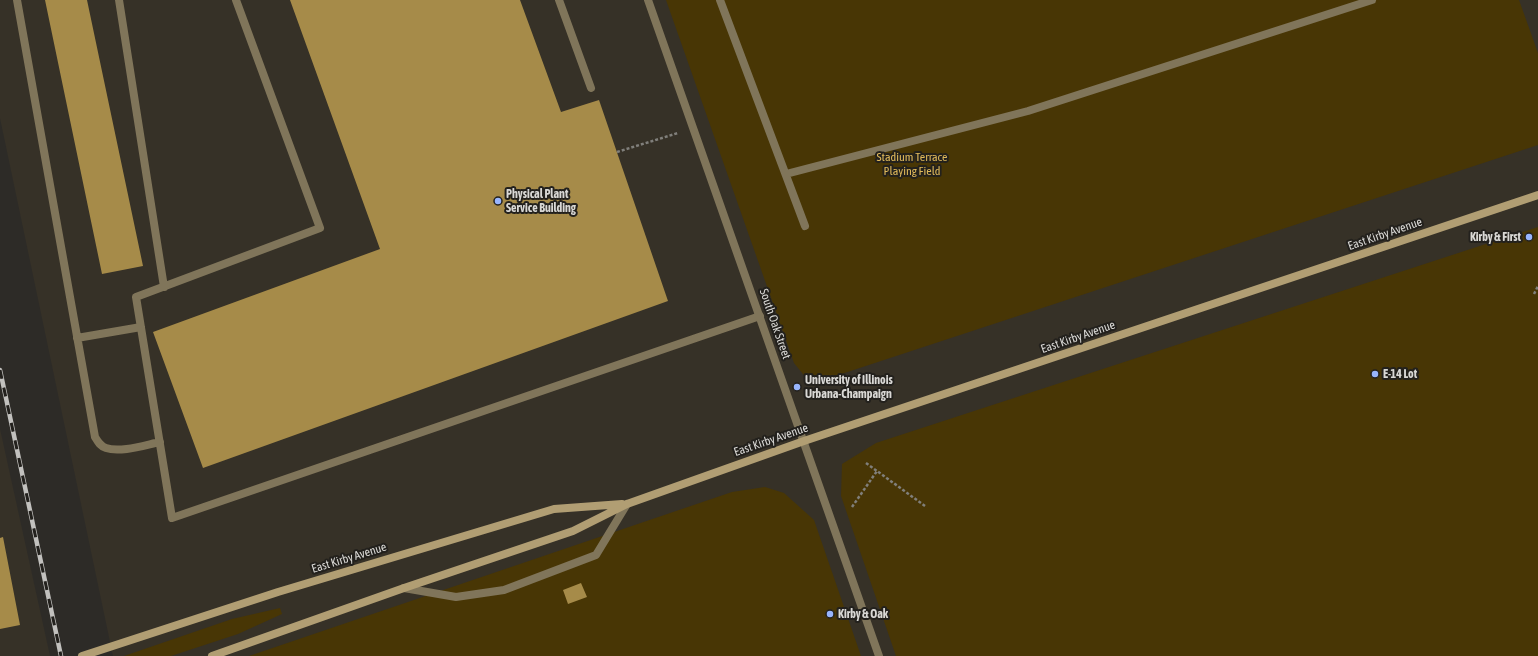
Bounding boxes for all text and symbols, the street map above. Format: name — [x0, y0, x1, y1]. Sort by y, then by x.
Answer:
park label: Stadium Terrace Playing Field — [877, 150, 947, 178]
place label: Physical Plant Service Building — [506, 187, 576, 215]
marker: Physical Plant Service Building — [493, 196, 503, 206]
street label: East Kirby Avenue — [1346, 215, 1424, 253]
place label: Kirby & First — [1470, 230, 1521, 244]
marker: Kirby & First — [1524, 232, 1534, 242]
street label: South Oak Street — [756, 287, 794, 361]
street label: East Kirby Avenue — [1039, 318, 1117, 356]
place label: E-14 Lot — [1383, 367, 1417, 381]
marker: E-14 Lot — [1370, 369, 1380, 379]
place label: University of Illinois Urbana-Champaign — [805, 373, 893, 401]
marker: University of Illinois Urbana-Champaign — [792, 382, 802, 392]
street label: East Kirby Avenue — [732, 421, 810, 459]
street label: East Kirby Avenue — [310, 540, 388, 576]
place label: Kirby & Oak — [838, 607, 888, 621]
marker: Kirby & Oak — [825, 609, 835, 619]

